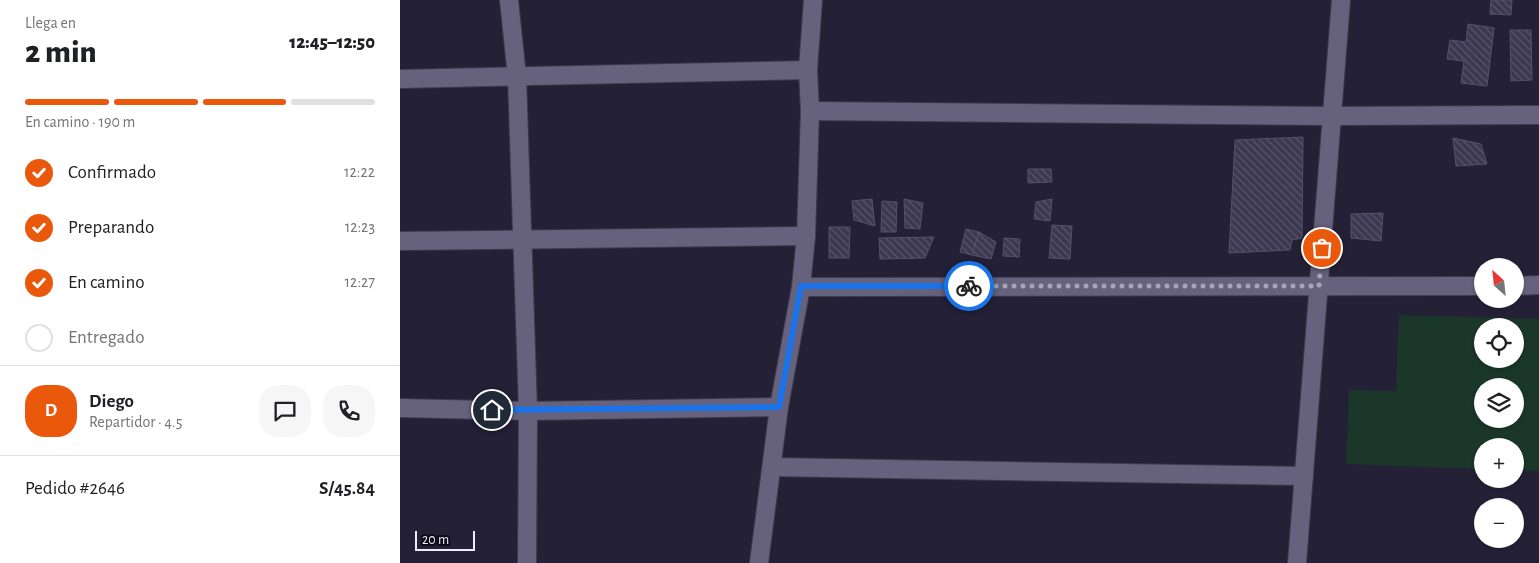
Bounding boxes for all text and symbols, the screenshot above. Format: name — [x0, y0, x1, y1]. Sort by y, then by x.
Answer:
text: Llega en — [25, 15, 76, 31]
text: 12:45–12:50 — [289, 33, 375, 52]
text: 2 min — [25, 36, 97, 68]
text: En camino · 190 m — [25, 114, 135, 130]
icon: check — [25, 159, 53, 187]
text: Confirmado — [68, 163, 156, 182]
text: 12:22 — [344, 164, 375, 180]
icon: check — [25, 214, 53, 242]
text: Preparando — [68, 218, 154, 237]
text: 12:23 — [345, 219, 375, 235]
pin — [1301, 227, 1343, 269]
icon: bag — [1308, 234, 1336, 262]
north arrow — [1474, 258, 1524, 308]
map controls — [1474, 258, 1524, 548]
courier — [944, 261, 994, 311]
icon: check — [25, 269, 53, 297]
icon: bike — [955, 272, 983, 300]
text: En camino — [68, 273, 145, 292]
text: 12:27 — [345, 274, 375, 290]
button: locate — [1474, 318, 1524, 368]
text: Entregado — [68, 328, 144, 347]
button: layers — [1474, 378, 1524, 428]
button: chat — [259, 385, 311, 437]
button: phone — [323, 385, 375, 437]
pin — [471, 389, 513, 431]
text: Diego — [89, 392, 134, 411]
icon: home — [478, 396, 506, 424]
text: D — [45, 401, 57, 420]
text: Repartidor · 4.5 — [89, 414, 182, 430]
button: + — [1474, 438, 1524, 488]
text: Pedido #2646 — [25, 479, 125, 498]
text: S/45.84 — [319, 479, 375, 498]
button: − — [1474, 498, 1524, 548]
scale bar — [415, 528, 475, 551]
text: 20 m — [422, 533, 449, 547]

